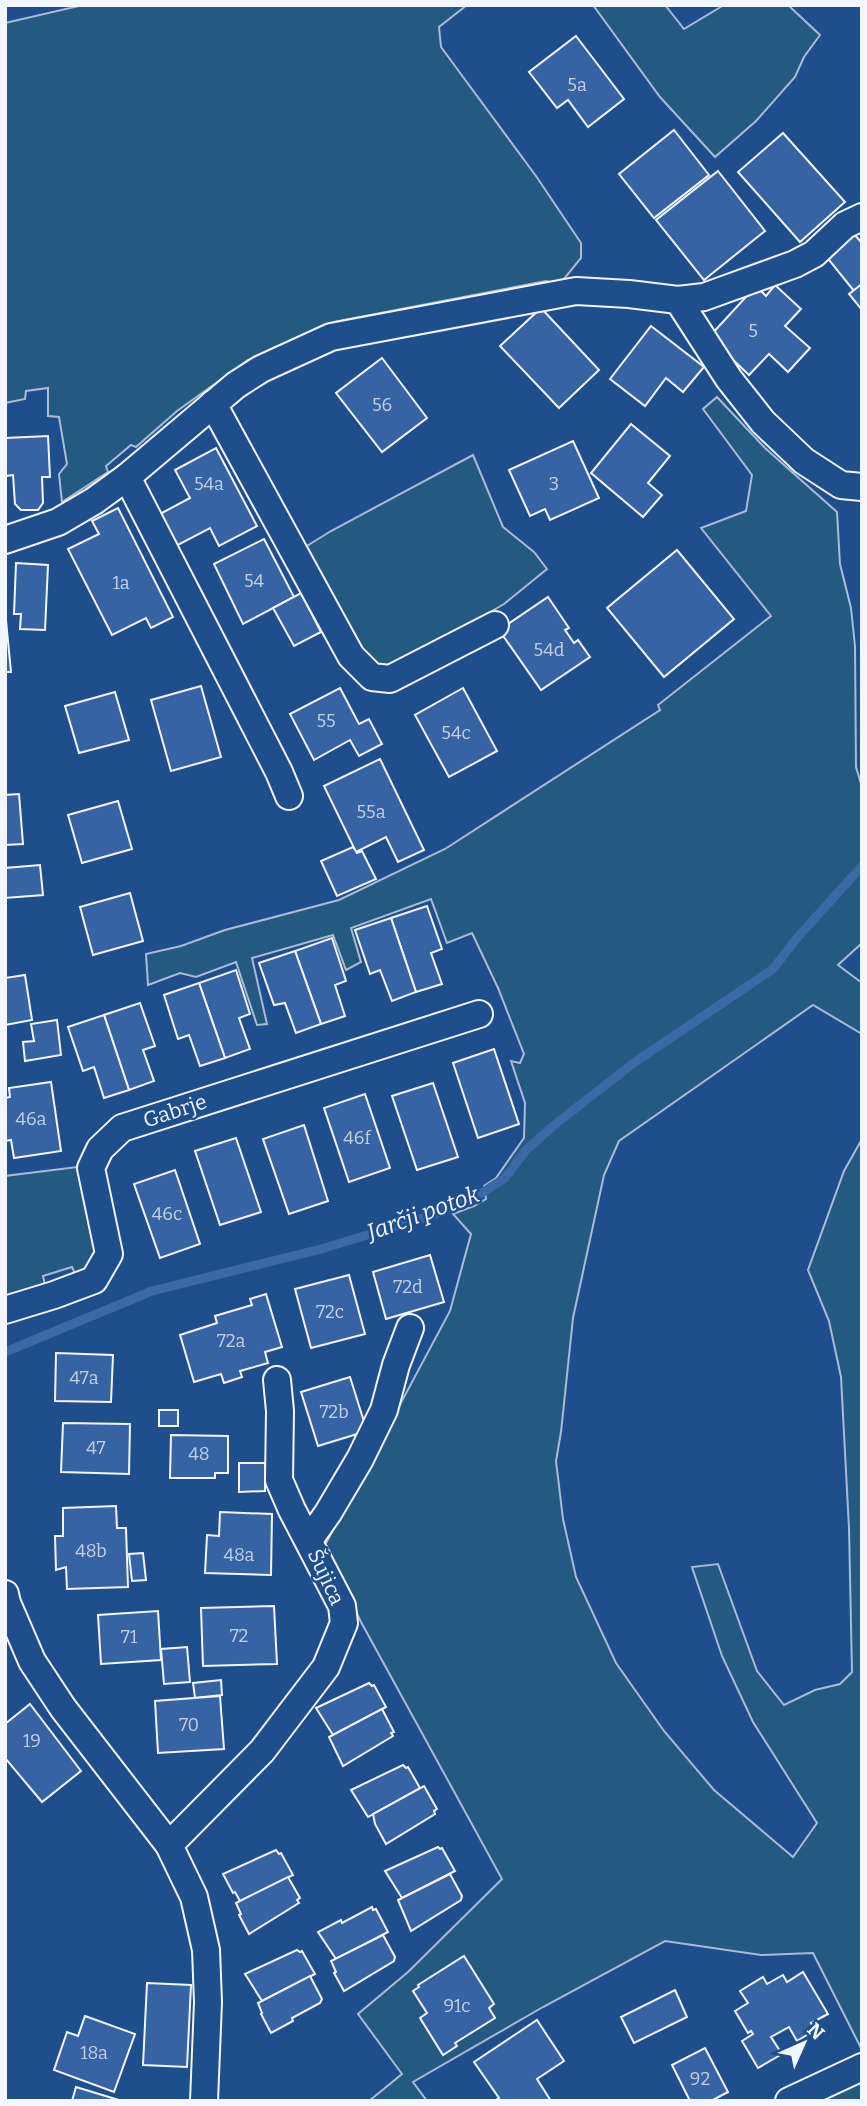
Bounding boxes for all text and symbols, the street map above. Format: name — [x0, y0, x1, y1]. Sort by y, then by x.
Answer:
house number: 5a — [567, 74, 587, 96]
house number: 5 — [748, 320, 758, 342]
house number: 56 — [372, 394, 392, 416]
house number: 54a — [194, 473, 224, 495]
house number: 3 — [549, 473, 559, 495]
house number: 54 — [244, 570, 265, 592]
house number: 1a — [112, 572, 130, 594]
house number: 54d — [534, 639, 565, 661]
house number: 55 — [316, 710, 336, 732]
house number: 54c — [441, 722, 471, 744]
house number: 55a — [356, 801, 386, 823]
street label: Gabrje — [140, 1089, 210, 1133]
house number: 46a — [16, 1108, 47, 1130]
house number: 46f — [343, 1127, 372, 1149]
water label: Jarčji potok — [361, 1180, 483, 1247]
house number: 46c — [152, 1203, 182, 1225]
house number: 72d — [393, 1276, 423, 1298]
house number: 72c — [316, 1301, 344, 1323]
house number: 72a — [217, 1330, 245, 1352]
house number: 47a — [69, 1367, 99, 1389]
house number: 72b — [319, 1401, 349, 1423]
house number: 47 — [86, 1437, 106, 1459]
house number: 48 — [188, 1443, 210, 1465]
house number: 48b — [75, 1540, 107, 1562]
house number: 48a — [224, 1544, 255, 1566]
street label: Šujica — [302, 1545, 350, 1610]
house number: 72 — [230, 1625, 248, 1647]
house number: 71 — [121, 1626, 138, 1648]
house number: 70 — [179, 1714, 199, 1736]
house number: 19 — [23, 1730, 41, 1752]
house number: 91c — [443, 1995, 471, 2017]
north arrow — [769, 2008, 839, 2078]
text: N — [802, 2018, 829, 2045]
house number: 18a — [80, 2042, 108, 2064]
house number: 92 — [690, 2068, 710, 2090]

